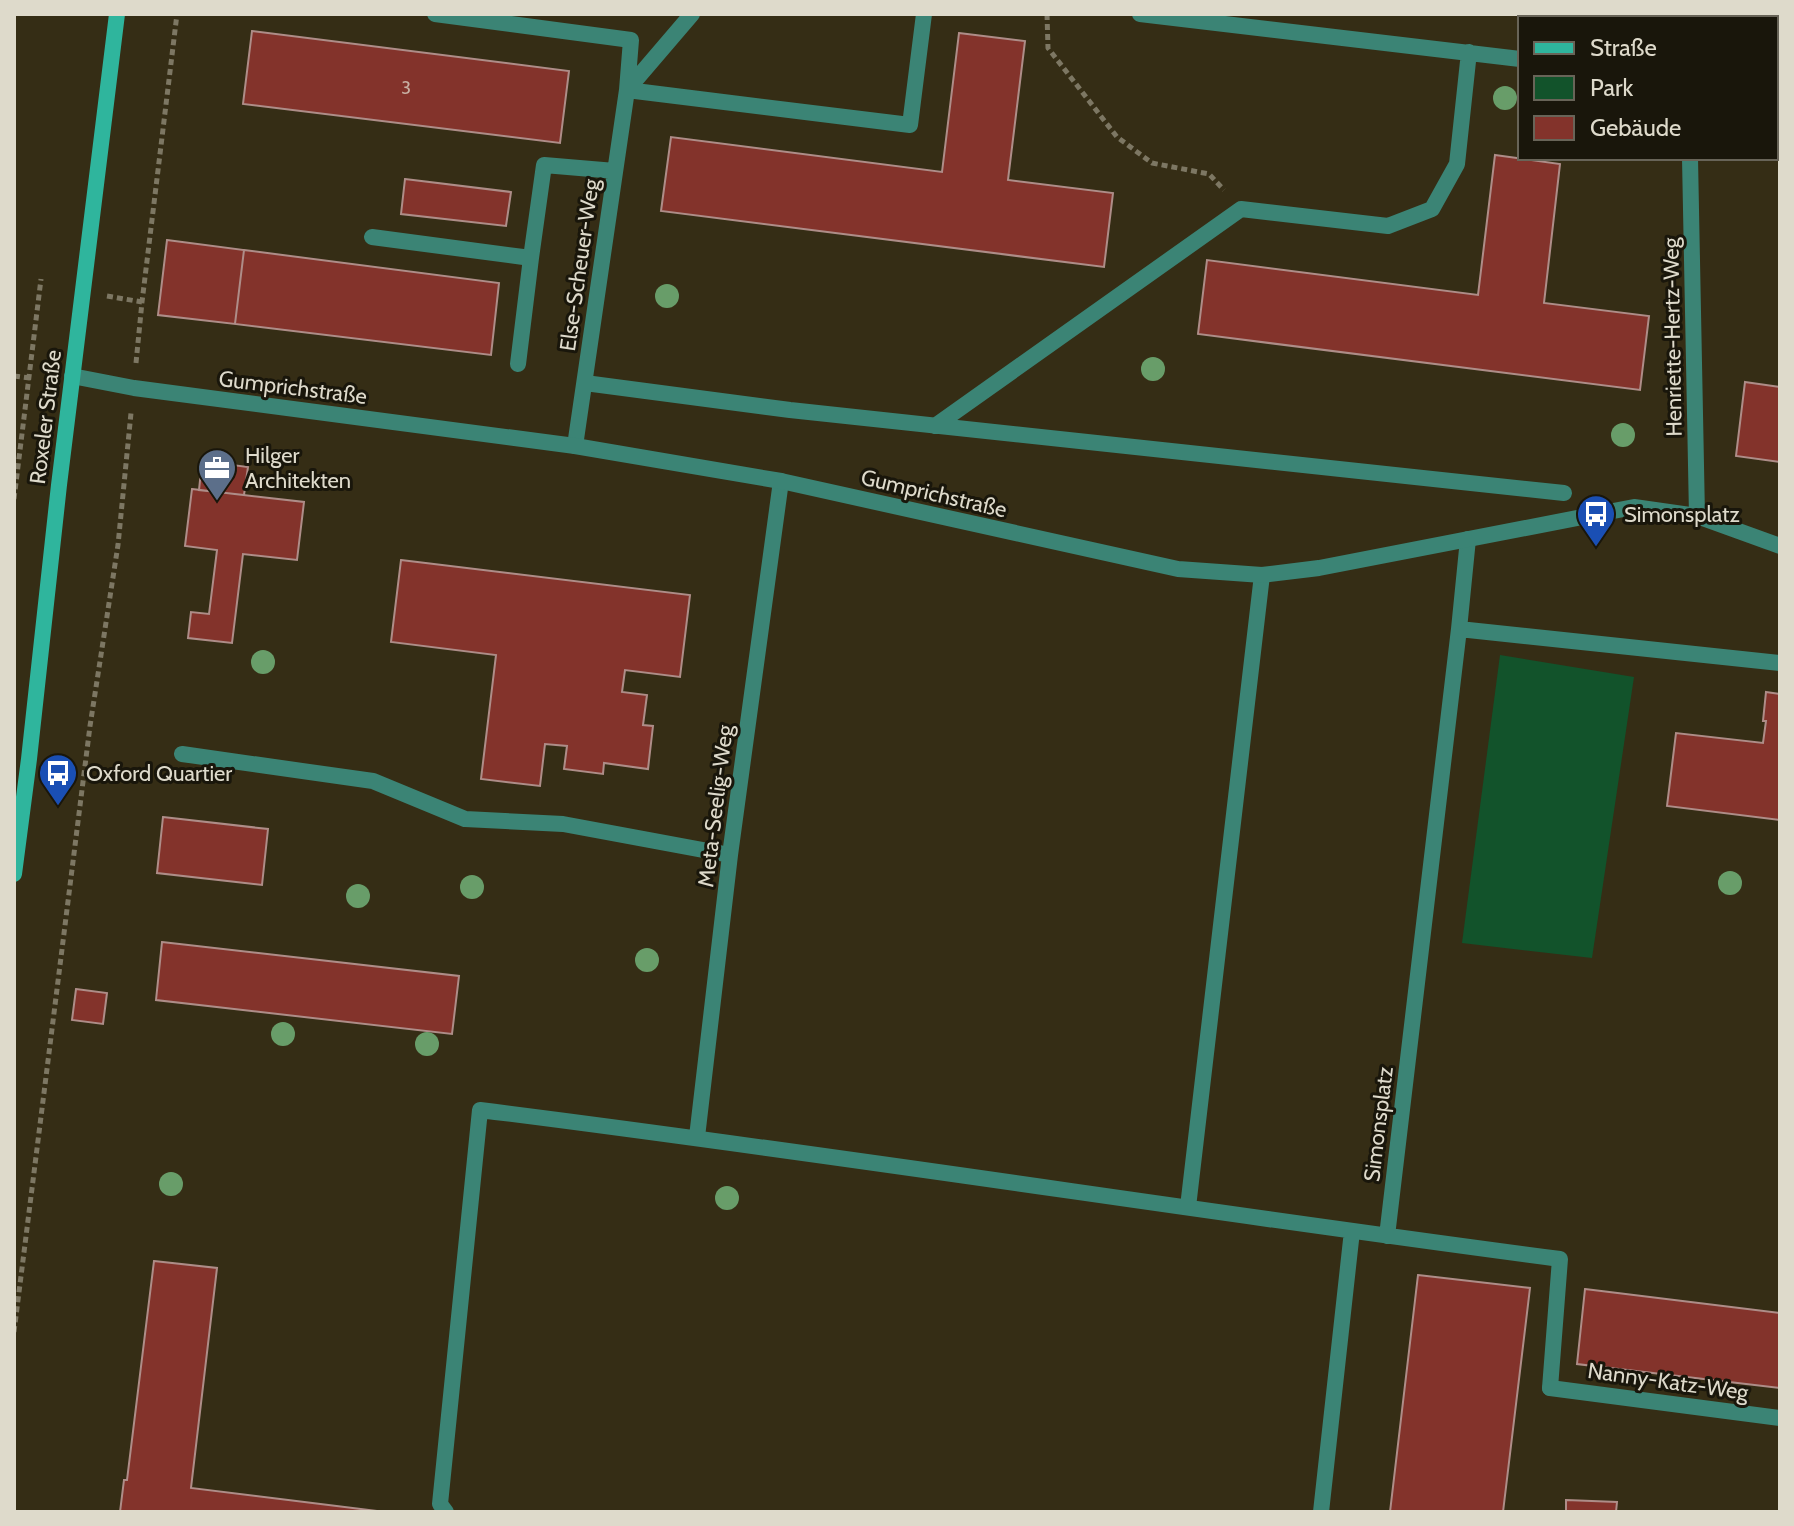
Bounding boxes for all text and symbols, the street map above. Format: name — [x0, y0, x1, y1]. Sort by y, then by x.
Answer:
legend — [1518, 16, 1778, 160]
text: Straße — [1590, 33, 1657, 62]
text: Park — [1590, 73, 1633, 102]
house number: 3 — [401, 77, 411, 99]
text: Gebäude — [1590, 113, 1681, 142]
street label: Else-Scheuer-Weg — [554, 176, 605, 353]
street label: Henriette-Hertz-Weg — [1657, 236, 1688, 437]
street label: Roxeler Straße — [24, 348, 67, 486]
street label: Gumprichstraße — [217, 365, 369, 410]
place label: Hilger Architekten — [245, 442, 351, 494]
office icon: Hilger Architekten — [196, 447, 238, 502]
street label: Gumprichstraße — [858, 464, 1009, 523]
bus stop icon: Simonsplatz — [1575, 493, 1617, 548]
place label: Simonsplatz — [1624, 501, 1740, 528]
street label: Meta-Seelig-Weg — [692, 722, 739, 889]
bus stop icon: Oxford Quartier — [37, 752, 79, 807]
place label: Oxford Quartier — [86, 760, 232, 787]
street label: Simonsplatz — [1358, 1065, 1399, 1183]
street label: Nanny-Katz-Weg — [1586, 1357, 1751, 1406]

